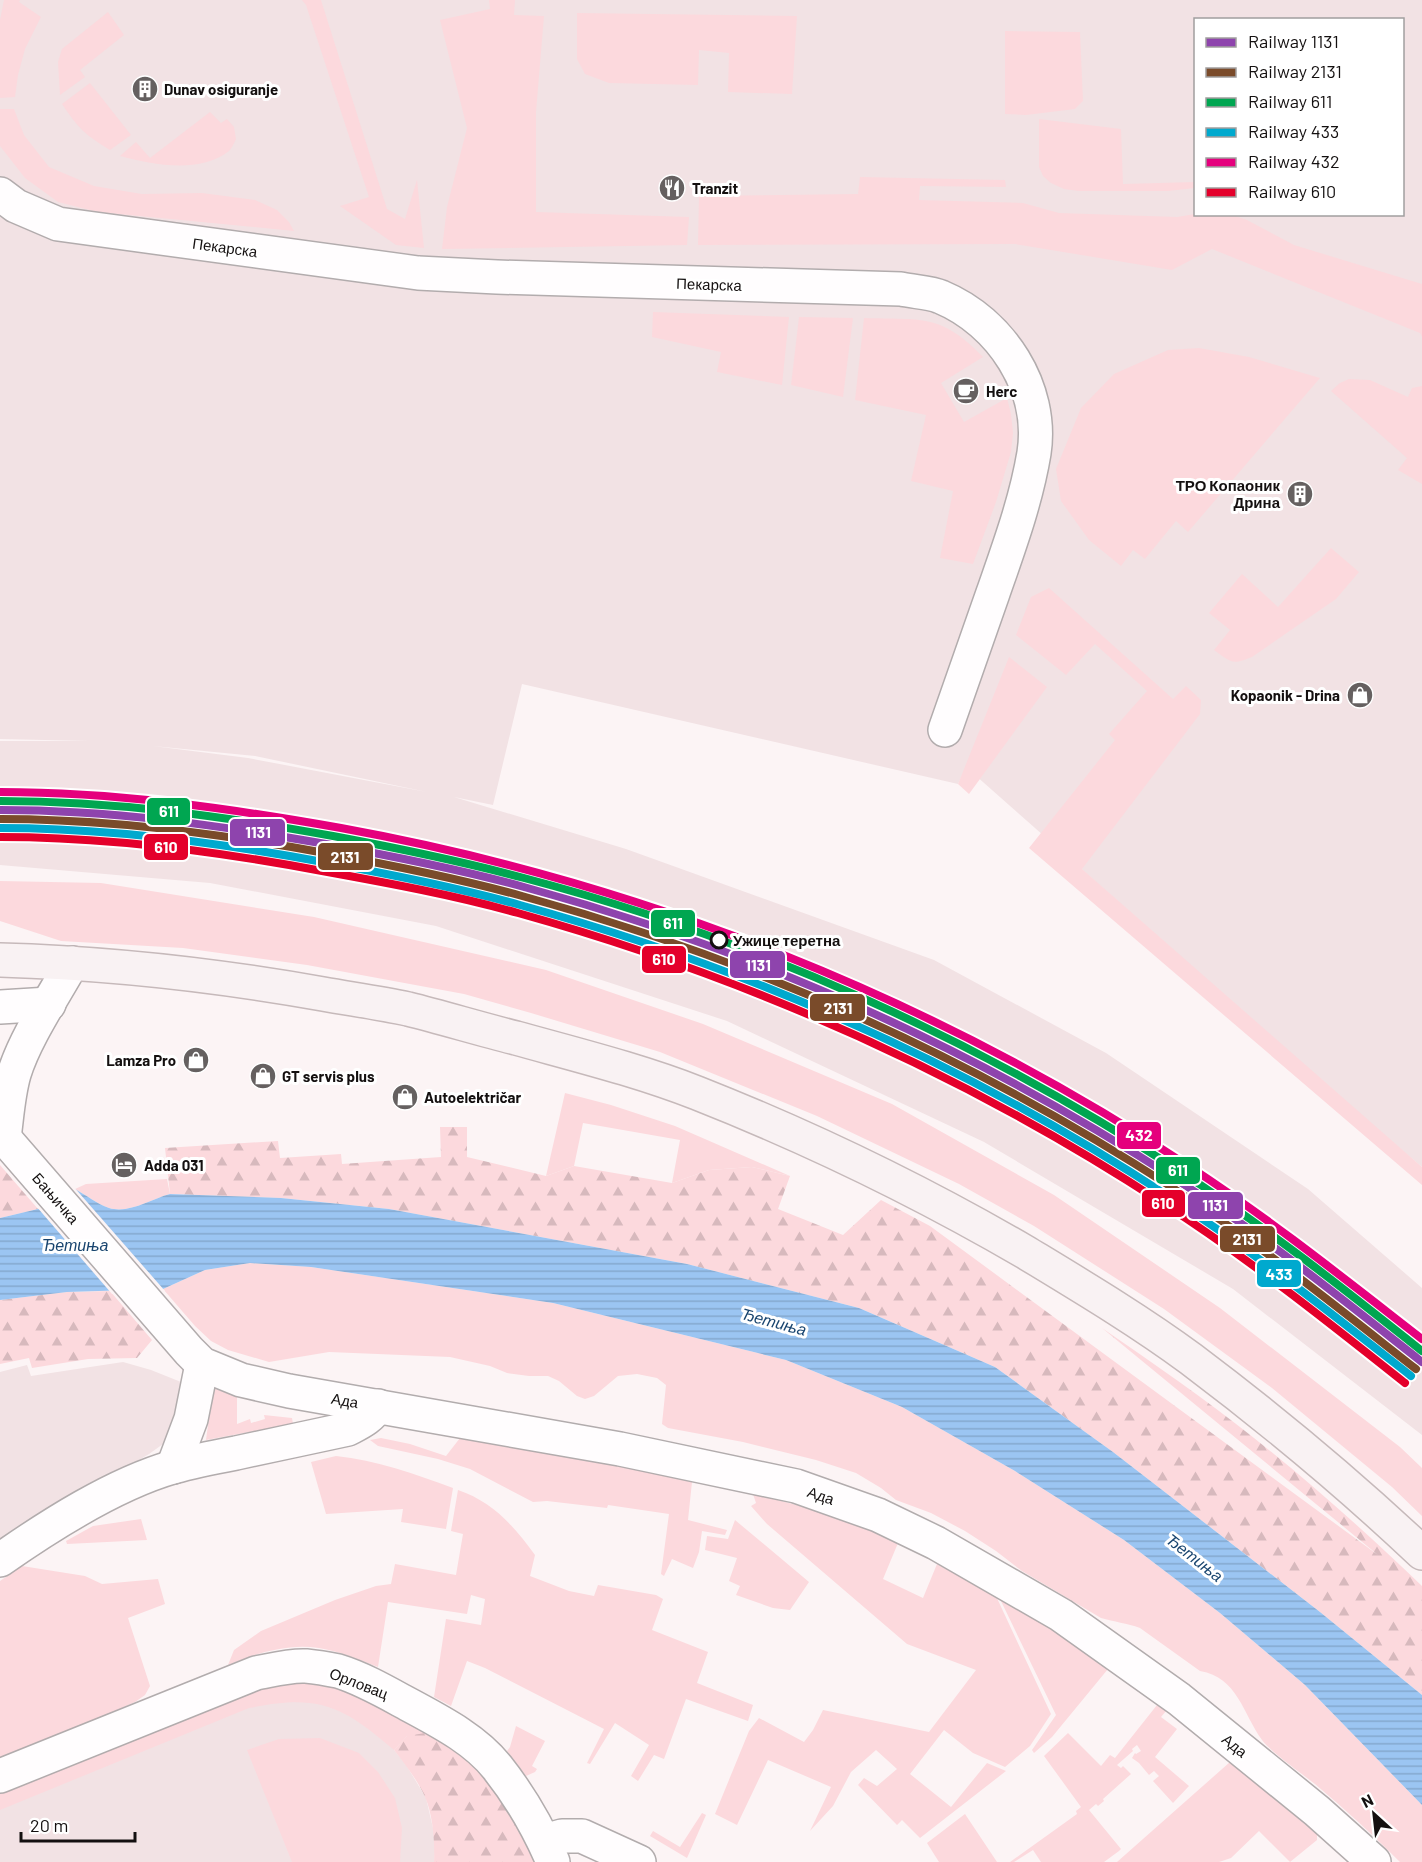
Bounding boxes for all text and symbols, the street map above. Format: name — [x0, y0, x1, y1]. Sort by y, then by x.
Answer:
legend — [1194, 18, 1404, 216]
text: Railway 1131 — [1248, 30, 1339, 52]
text: Railway 2131 — [1248, 60, 1342, 82]
building icon: Dunav osiguranje — [130, 74, 160, 104]
place label: Dunav osiguranje — [164, 80, 278, 98]
text: Railway 611 — [1248, 90, 1332, 112]
text: Railway 433 — [1248, 120, 1339, 142]
text: Railway 432 — [1248, 150, 1340, 172]
restaurant icon: Tranzit — [657, 173, 687, 203]
place label: Tranzit — [692, 179, 738, 197]
text: Railway 610 — [1248, 180, 1336, 202]
street label: Пекарска — [191, 234, 259, 261]
street label: Пекарска — [676, 274, 743, 294]
cafe icon: Herc — [951, 376, 981, 406]
place label: Herc — [986, 382, 1017, 400]
place label: ТРО Копаоник Дрина — [1176, 476, 1281, 511]
building icon: ТРО Копаоник Дрина — [1285, 479, 1315, 509]
shop icon: Kopaonik - Drina — [1345, 680, 1375, 710]
place label: Kopaonik - Drina — [1231, 686, 1340, 704]
line badge: 611 — [146, 797, 191, 826]
text: 611 — [159, 801, 179, 820]
line badge: 1131 — [229, 818, 286, 847]
text: 1131 — [245, 822, 271, 841]
line badge: 610 — [143, 833, 189, 861]
text: 610 — [154, 837, 178, 856]
line badge: 2131 — [317, 842, 374, 871]
text: 2131 — [331, 847, 359, 866]
line badge: 611 — [650, 909, 696, 938]
text: 611 — [663, 913, 683, 932]
marker: Ужице теретна — [710, 931, 728, 949]
place label: Ужице теретна — [733, 931, 841, 949]
line badge: 610 — [641, 945, 687, 974]
text: 610 — [652, 949, 676, 968]
line badge: 1131 — [729, 950, 786, 979]
text: 1131 — [745, 955, 771, 974]
line badge: 2131 — [809, 993, 866, 1022]
text: 2131 — [824, 998, 852, 1017]
shop icon: Lamza Pro — [181, 1045, 211, 1075]
place label: Lamza Pro — [106, 1051, 176, 1069]
shop icon: GT servis plus — [248, 1061, 278, 1091]
place label: GT servis plus — [282, 1067, 375, 1085]
shop icon: Autoelektričar — [390, 1082, 420, 1112]
place label: Autoelektričar — [424, 1088, 521, 1106]
line badge: 432 — [1116, 1121, 1162, 1150]
text: 432 — [1125, 1125, 1153, 1144]
hotel icon: Adda 031 — [109, 1150, 139, 1180]
place label: Adda 031 — [144, 1156, 204, 1174]
line badge: 611 — [1155, 1156, 1201, 1185]
text: 611 — [1168, 1160, 1188, 1179]
street label: Бањичка — [29, 1169, 83, 1228]
line badge: 610 — [1141, 1189, 1186, 1218]
line badge: 1131 — [1187, 1191, 1244, 1220]
text: 610 — [1151, 1193, 1175, 1212]
text: 1131 — [1202, 1195, 1228, 1214]
line badge: 2131 — [1219, 1225, 1276, 1253]
text: 2131 — [1233, 1229, 1261, 1248]
water label: Ђетиња — [42, 1235, 108, 1254]
line badge: 433 — [1256, 1259, 1302, 1288]
text: 433 — [1266, 1264, 1292, 1283]
water label: Ђетиња — [739, 1303, 809, 1339]
street label: Ада — [330, 1389, 361, 1411]
street label: Ада — [805, 1482, 837, 1508]
water label: Ђетиња — [1163, 1529, 1227, 1585]
street label: Орловац — [327, 1664, 391, 1703]
street label: Ада — [1219, 1729, 1252, 1761]
north arrow — [1344, 1784, 1404, 1844]
text: N — [1358, 1789, 1376, 1811]
scale bar — [21, 1805, 135, 1843]
text: 20 m — [30, 1814, 68, 1836]

